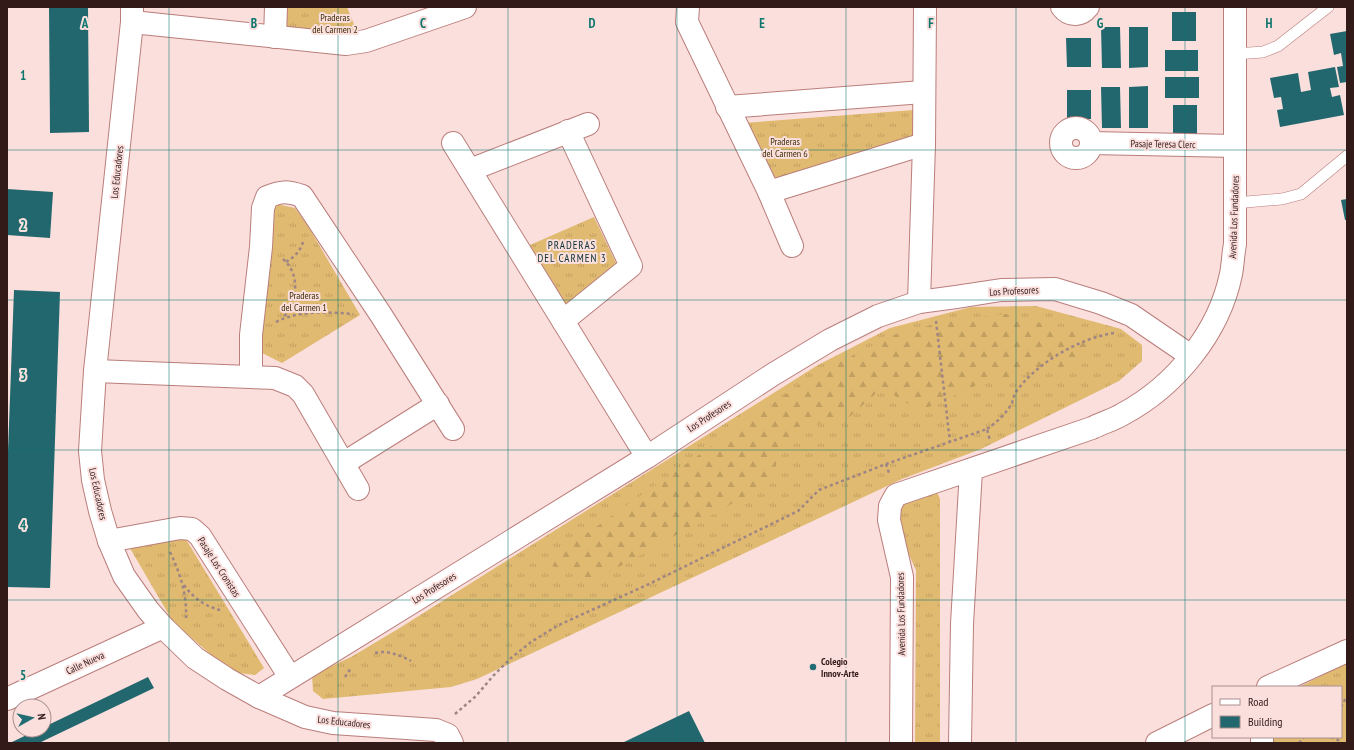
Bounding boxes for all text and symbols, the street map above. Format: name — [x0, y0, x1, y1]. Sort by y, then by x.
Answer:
park label: Praderas del Carmen 2 — [312, 11, 358, 36]
text: A — [81, 15, 89, 32]
text: B — [251, 15, 257, 32]
text: C — [420, 15, 426, 32]
text: D — [589, 15, 596, 32]
text: E — [759, 15, 765, 32]
text: F — [928, 15, 934, 32]
text: G — [1097, 15, 1104, 32]
text: H — [1266, 15, 1273, 32]
text: 1 — [20, 67, 26, 84]
park label: Praderas del Carmen 6 — [762, 135, 808, 160]
street label: Pasaje Teresa Clerc — [1130, 137, 1196, 151]
street label: Los Educadores — [108, 144, 126, 199]
street label: Avenida Los Fundadores — [1226, 175, 1242, 259]
text: 2 — [20, 217, 26, 234]
district label: PRADERAS DEL CARMEN 3 — [537, 238, 607, 265]
street label: Los Profesores — [989, 283, 1040, 299]
park label: Praderas del Carmen 1 — [281, 289, 327, 314]
text: 3 — [20, 367, 26, 384]
street label: Los Profesores — [685, 397, 734, 435]
street label: Los Educadores — [86, 467, 110, 522]
text: 4 — [20, 517, 27, 534]
street label: Pasaje Los Cronistas — [195, 534, 244, 600]
street label: Los Profesores — [410, 569, 459, 607]
street label: Avenida Los Fundadores — [894, 572, 908, 656]
street label: Calle Nueva — [64, 648, 106, 678]
place label: Colegio Innov-Arte — [821, 655, 859, 680]
marker: Colegio Innov-Arte — [808, 662, 818, 672]
text: 5 — [20, 667, 26, 684]
legend — [1212, 686, 1342, 738]
text: Road — [1248, 694, 1268, 709]
north arrow — [12, 698, 52, 738]
text: N — [35, 713, 49, 721]
street label: Los Educadores — [317, 713, 372, 731]
text: Building — [1248, 714, 1283, 729]

